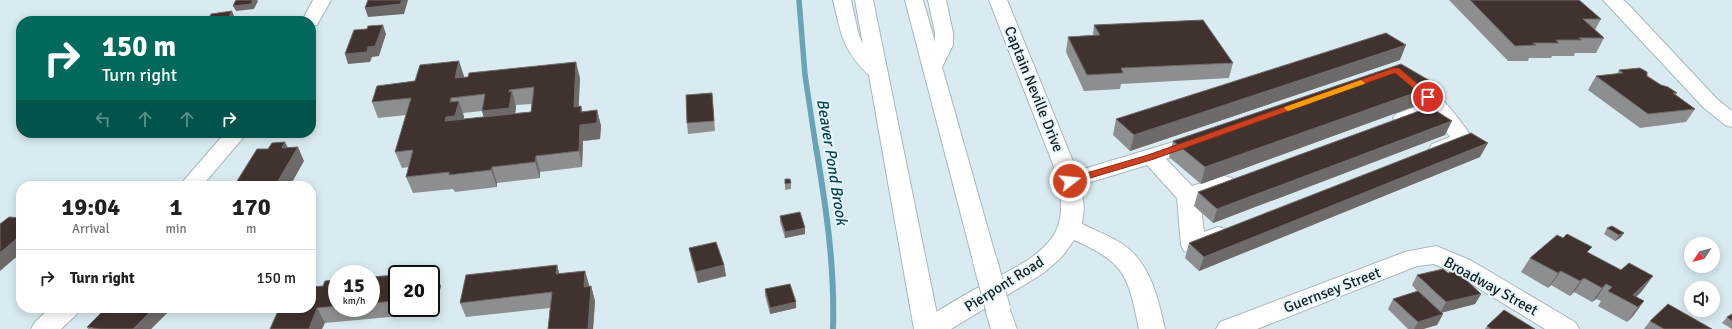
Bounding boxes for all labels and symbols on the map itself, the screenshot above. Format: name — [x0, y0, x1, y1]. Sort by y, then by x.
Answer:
street label: Captain Neville Drive — [1001, 23, 1067, 155]
pin — [1411, 80, 1445, 114]
water label: Beaver Pond Brook — [812, 98, 852, 228]
position arrow — [1049, 160, 1091, 202]
north arrow — [1684, 237, 1720, 273]
street label: Pierpont Road — [961, 252, 1047, 316]
street label: Broadway Street — [1441, 253, 1541, 319]
street label: Guernsey Street — [1281, 263, 1383, 317]
speed limit sign: 20 — [388, 265, 440, 317]

